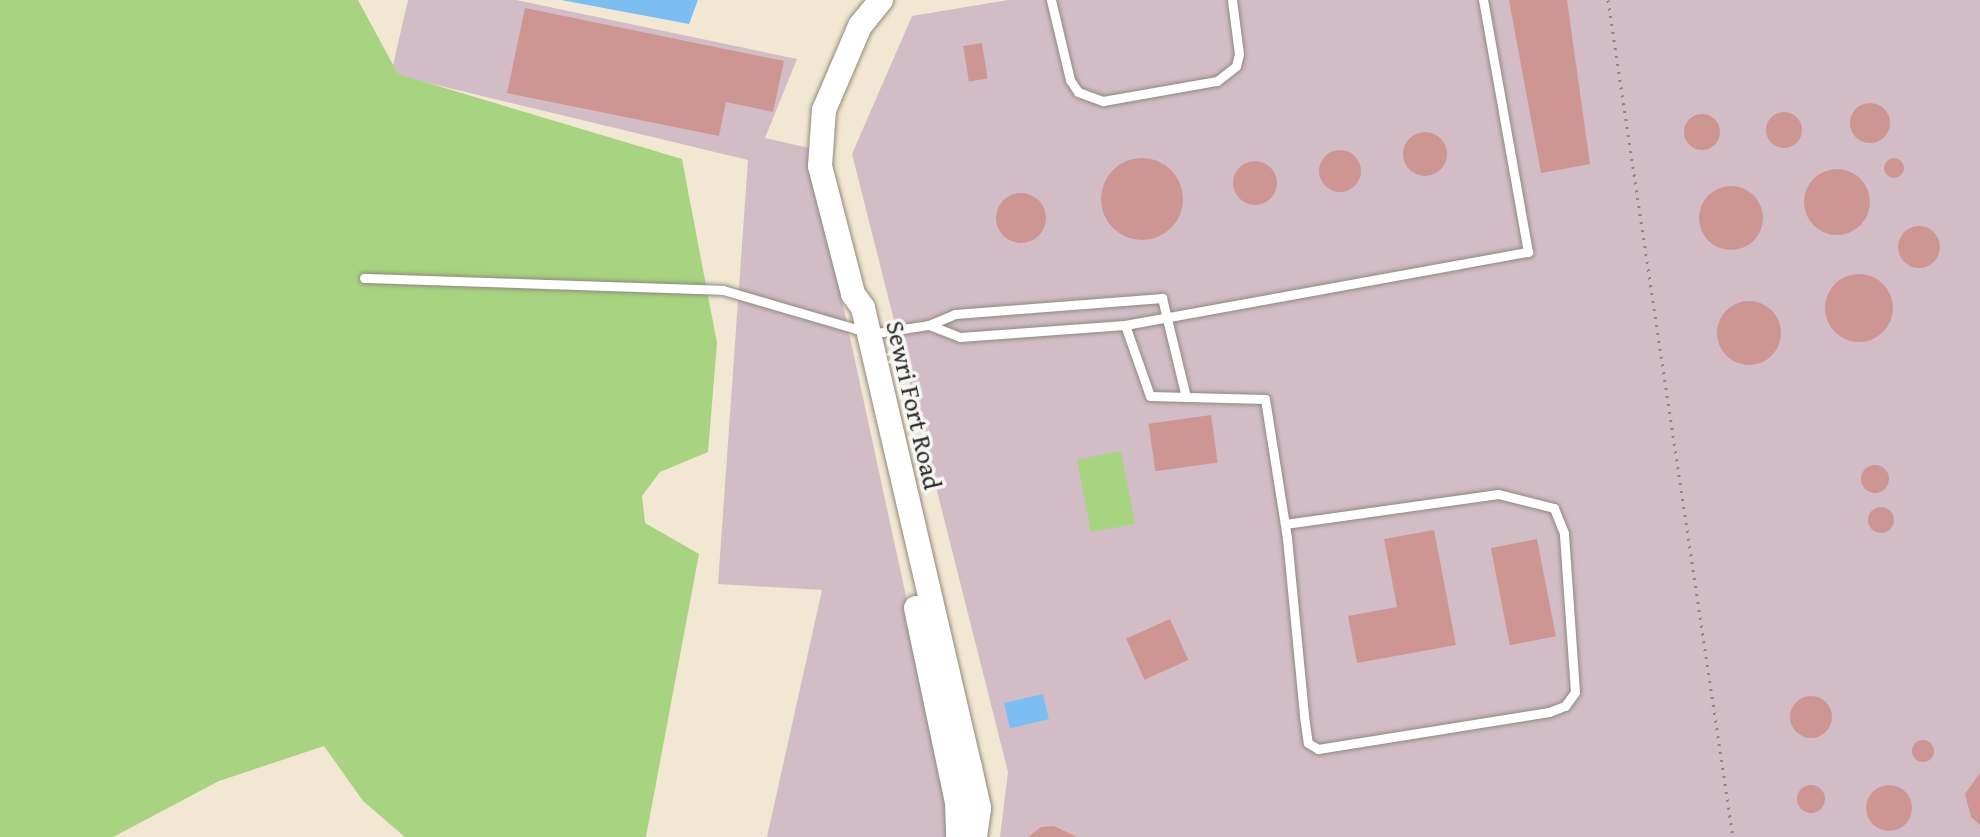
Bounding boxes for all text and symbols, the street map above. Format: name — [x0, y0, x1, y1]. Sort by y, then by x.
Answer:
street label: Sewri Fort Road — [879, 318, 949, 492]

